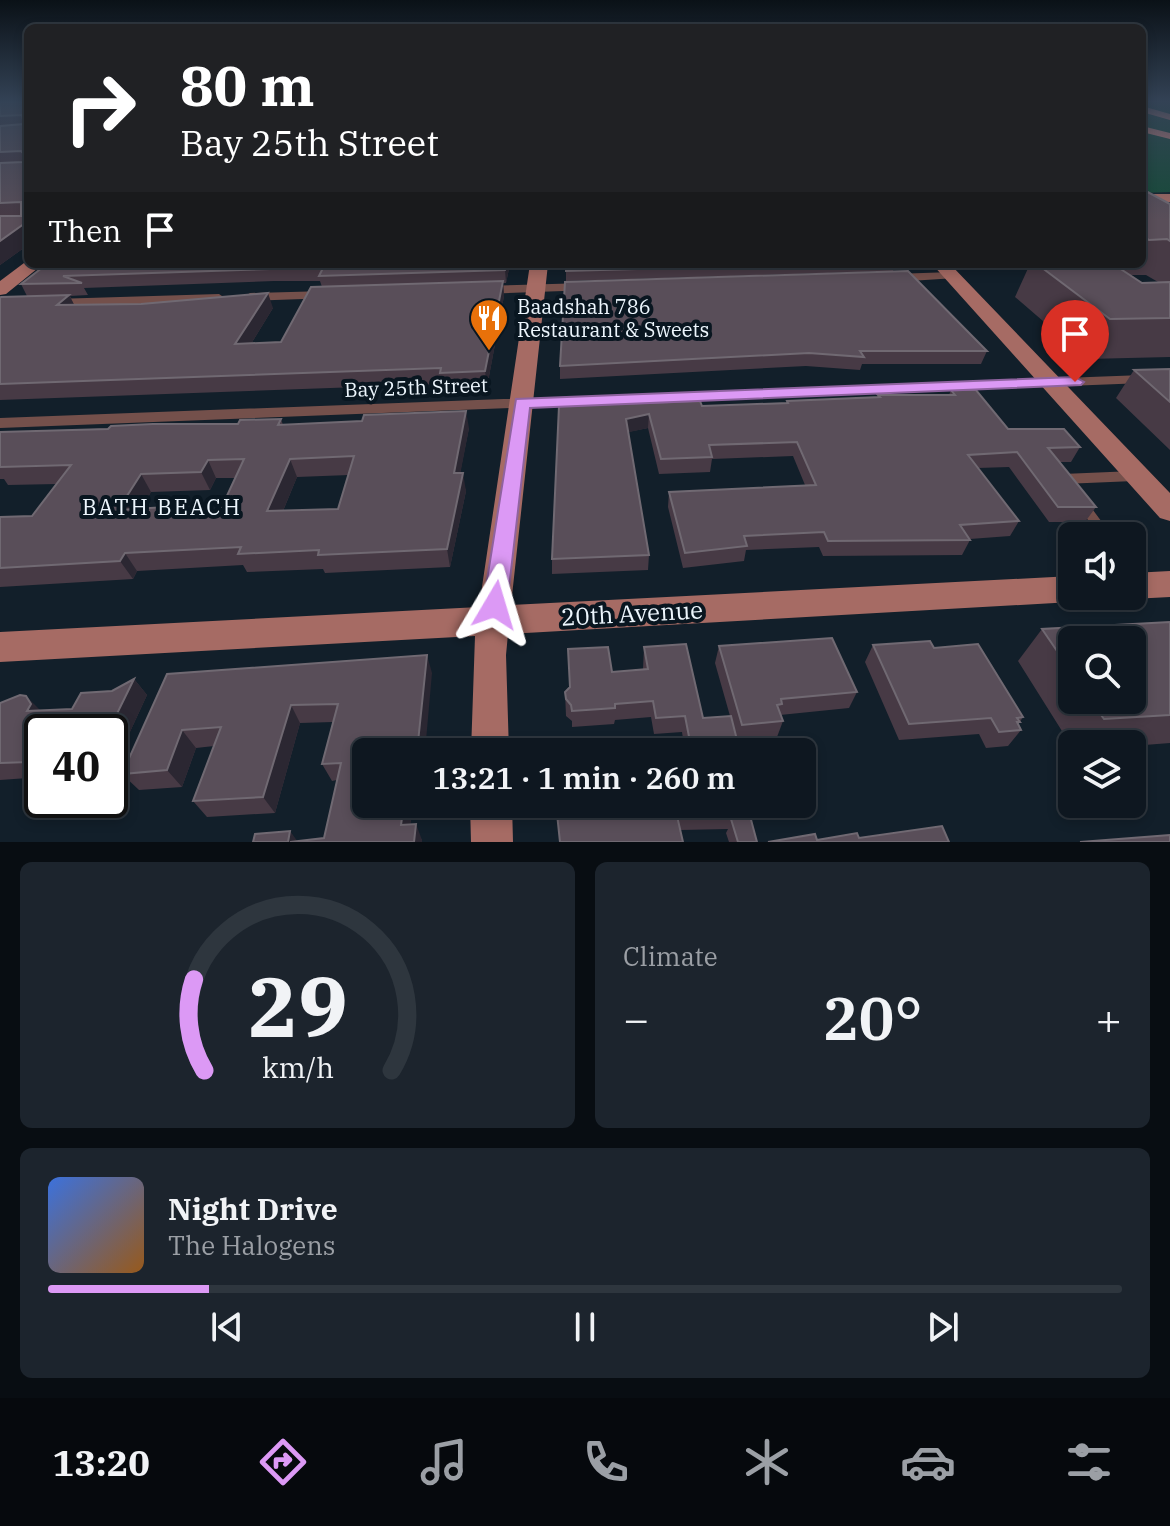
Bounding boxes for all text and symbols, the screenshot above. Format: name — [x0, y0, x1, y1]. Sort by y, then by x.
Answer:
text: 80 m — [180, 49, 315, 121]
icon: right — [48, 56, 152, 160]
text: Bay 25th Street — [180, 119, 439, 166]
icon: arrive — [138, 208, 182, 252]
text: Then — [48, 211, 122, 250]
place label: Baadshah 786 Restaurant & Sweets — [517, 293, 709, 343]
restaurant icon: Baadshah 786 Restaurant & Sweets — [468, 297, 510, 352]
pin — [1041, 300, 1109, 382]
icon: arrive — [1053, 312, 1097, 356]
street label: Bay 25th Street — [344, 371, 488, 403]
district label: BATH BEACH — [82, 492, 242, 521]
map controls — [1058, 522, 1146, 818]
button: sound — [1058, 522, 1146, 610]
position arrow — [453, 563, 537, 647]
street label: 20th Avenue — [560, 593, 704, 633]
button: search — [1058, 626, 1146, 714]
speed limit sign: 40 — [24, 714, 128, 818]
button: layers — [1058, 730, 1146, 818]
text: 13:21 · 1 min · 260 m — [433, 758, 735, 797]
text: Climate — [623, 939, 718, 973]
text: 29 — [248, 952, 347, 1060]
text: 20° — [822, 978, 923, 1057]
text: − — [623, 990, 649, 1047]
text: + — [1096, 990, 1122, 1047]
text: km/h — [261, 1049, 334, 1086]
text: Night Drive — [168, 1189, 338, 1228]
text: The Halogens — [168, 1228, 336, 1262]
icon: previous — [205, 1305, 249, 1349]
icon: pause — [563, 1305, 607, 1349]
icon: next — [921, 1305, 965, 1349]
icon: directions — [255, 1434, 311, 1490]
icon: music — [416, 1434, 472, 1490]
icon: phone — [578, 1434, 634, 1490]
icon: climate — [739, 1434, 795, 1490]
icon: car — [900, 1434, 956, 1490]
icon: filters — [1061, 1434, 1117, 1490]
text: 13:20 — [53, 1439, 150, 1486]

